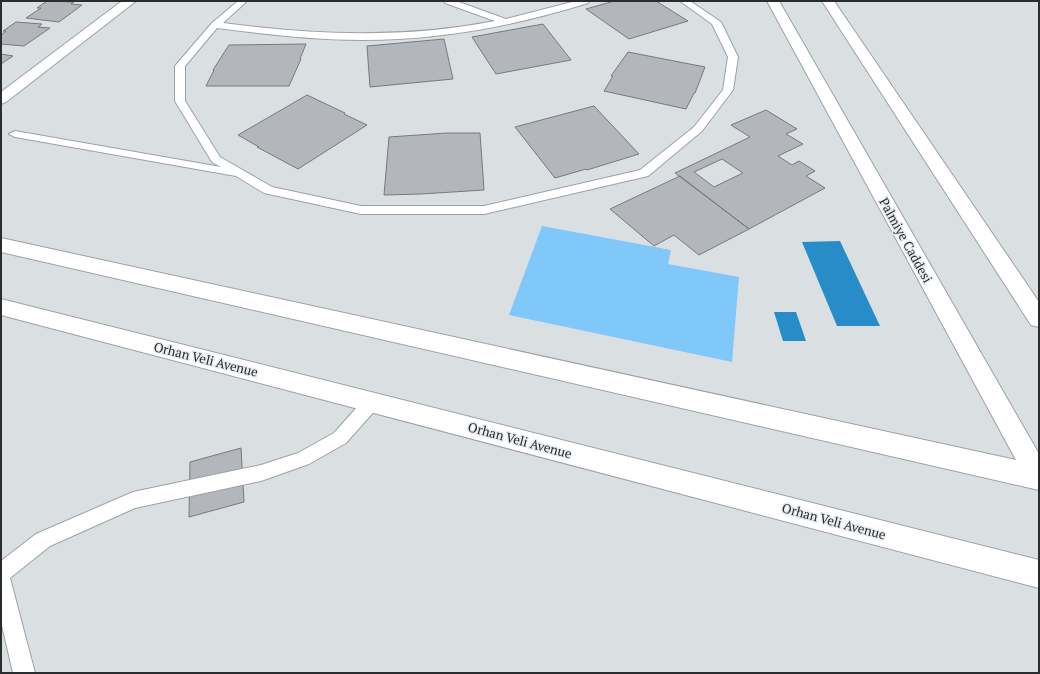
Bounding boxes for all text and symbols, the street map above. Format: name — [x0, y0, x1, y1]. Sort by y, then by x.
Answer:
street label: Palmiye Caddesi — [875, 194, 937, 286]
street label: Orhan Veli Avenue — [152, 337, 260, 381]
street label: Orhan Veli Avenue — [466, 417, 574, 463]
street label: Orhan Veli Avenue — [780, 498, 888, 544]

